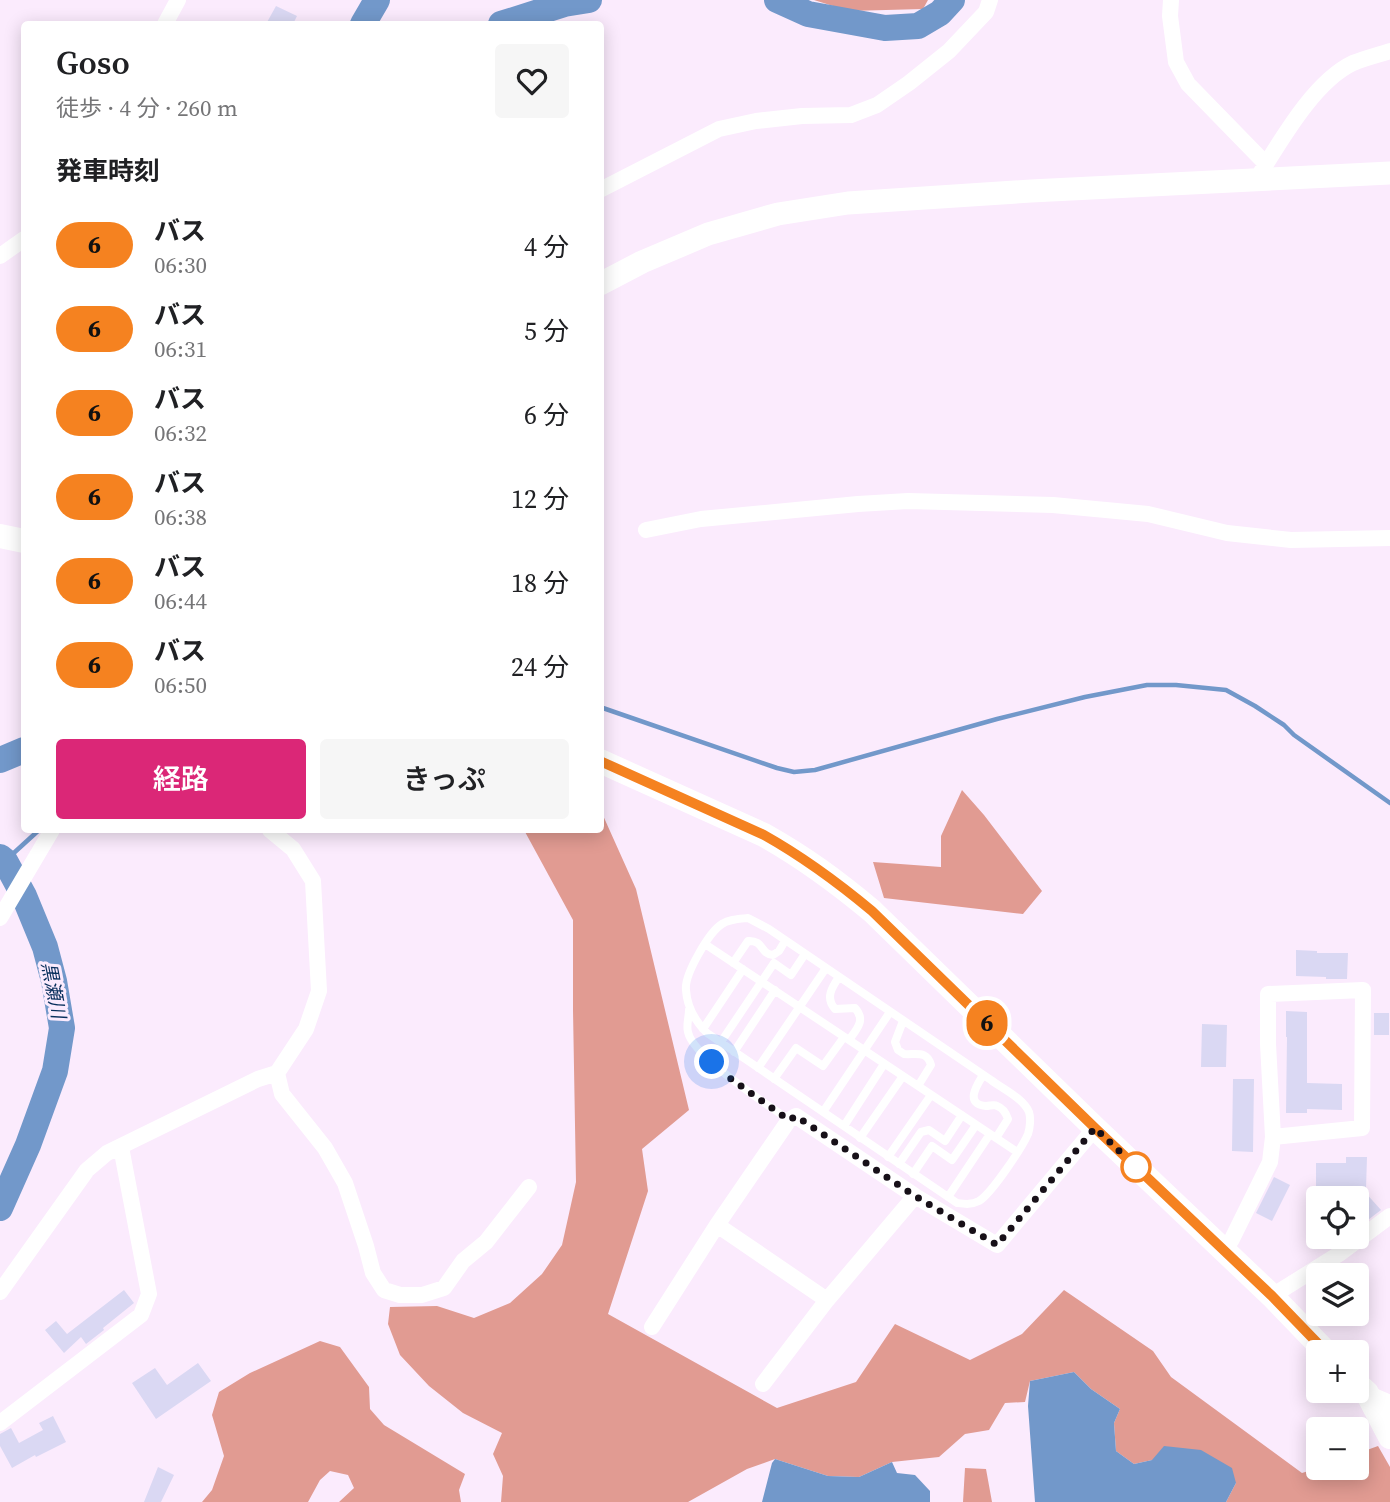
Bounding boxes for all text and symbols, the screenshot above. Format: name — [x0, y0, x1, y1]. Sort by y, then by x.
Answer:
text: Goso — [56, 40, 130, 85]
button: heart — [495, 44, 569, 118]
text: 徒歩 · 4 分 · 260 m — [56, 92, 238, 124]
text: 発車時刻 — [56, 153, 160, 189]
text: バス — [154, 213, 206, 249]
text: 6 — [88, 228, 101, 261]
text: 4 分 — [524, 229, 569, 265]
text: 06:30 — [154, 249, 207, 281]
text: バス — [154, 297, 206, 333]
text: 6 — [88, 312, 101, 345]
text: 5 分 — [524, 313, 569, 349]
text: 06:31 — [154, 333, 207, 365]
text: バス — [154, 381, 206, 417]
text: 6 — [88, 396, 101, 429]
text: 6 分 — [524, 397, 569, 433]
text: 06:32 — [154, 417, 207, 449]
text: バス — [154, 465, 206, 501]
text: 6 — [88, 480, 101, 513]
text: 12 分 — [511, 481, 569, 517]
text: 06:38 — [154, 501, 207, 533]
text: バス — [154, 549, 206, 585]
text: 6 — [88, 564, 101, 597]
text: 18 分 — [511, 565, 569, 601]
text: 06:44 — [154, 585, 207, 617]
text: バス — [154, 633, 206, 669]
text: 6 — [88, 648, 101, 681]
text: 24 分 — [511, 649, 569, 685]
text: 06:50 — [154, 669, 207, 701]
button: 経路 — [56, 739, 306, 819]
button: きっぷ — [320, 739, 569, 819]
water label: 黒瀬川 — [36, 960, 73, 1022]
line badge: 6 — [964, 1000, 1010, 1046]
text: 6 — [980, 1006, 994, 1039]
your location — [694, 1044, 729, 1079]
unlabelled marker — [1121, 1152, 1151, 1182]
map controls — [1306, 1186, 1369, 1480]
button: locate — [1306, 1186, 1369, 1249]
button: layers — [1306, 1263, 1369, 1326]
button: + — [1306, 1340, 1369, 1403]
button: − — [1306, 1417, 1369, 1480]

